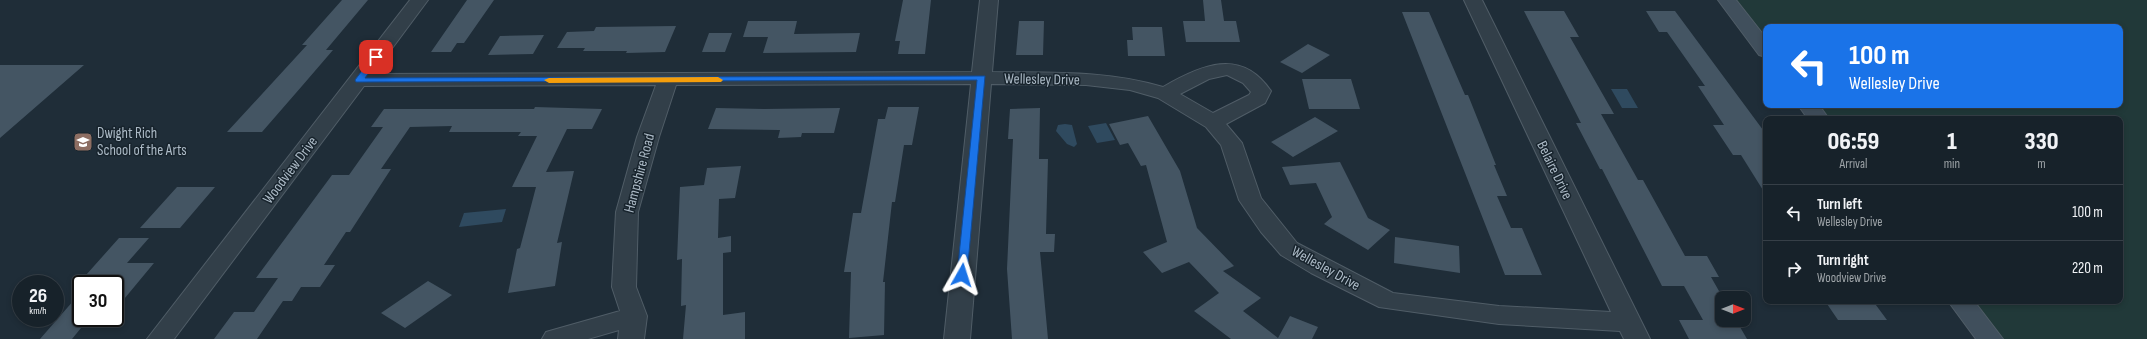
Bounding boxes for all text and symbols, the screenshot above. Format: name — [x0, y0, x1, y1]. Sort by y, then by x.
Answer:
text: 100 m — [1849, 39, 1910, 72]
pin — [359, 40, 393, 74]
icon: left — [1783, 40, 1835, 92]
icon: arrive — [365, 46, 387, 68]
street label: Wellesley Drive — [1004, 69, 1080, 90]
text: Wellesley Drive — [1849, 73, 1940, 94]
place label: Dwight Rich School of the Arts — [97, 124, 187, 160]
text: 06:59 — [1827, 127, 1879, 156]
text: 1 — [1947, 127, 1957, 156]
text: 330 — [2025, 127, 2058, 156]
school or university icon: Dwight Rich School of the Arts — [72, 131, 94, 153]
street label: Hampshire Road — [620, 131, 659, 215]
street label: Woodview Drive — [259, 133, 322, 208]
street label: Belaire Drive — [1532, 138, 1577, 203]
text: Arrival — [1839, 156, 1867, 172]
text: min — [1944, 156, 1960, 172]
text: m — [2037, 156, 2046, 172]
text: Turn left — [1817, 195, 1862, 214]
icon: left — [1783, 202, 1805, 224]
text: 100 m — [2072, 203, 2103, 222]
text: Wellesley Drive — [1817, 214, 1883, 230]
street label: Wellesley Drive — [1288, 242, 1363, 295]
text: Turn right — [1817, 251, 1869, 270]
position arrow — [941, 254, 983, 296]
icon: right — [1783, 258, 1805, 280]
text: 220 m — [2072, 259, 2103, 278]
text: Woodview Drive — [1817, 270, 1886, 286]
speed limit sign: 30 — [72, 275, 124, 327]
text: 26 — [29, 284, 47, 308]
north arrow — [1715, 291, 1751, 327]
map controls — [1715, 291, 1751, 327]
text: km/h — [29, 305, 47, 317]

